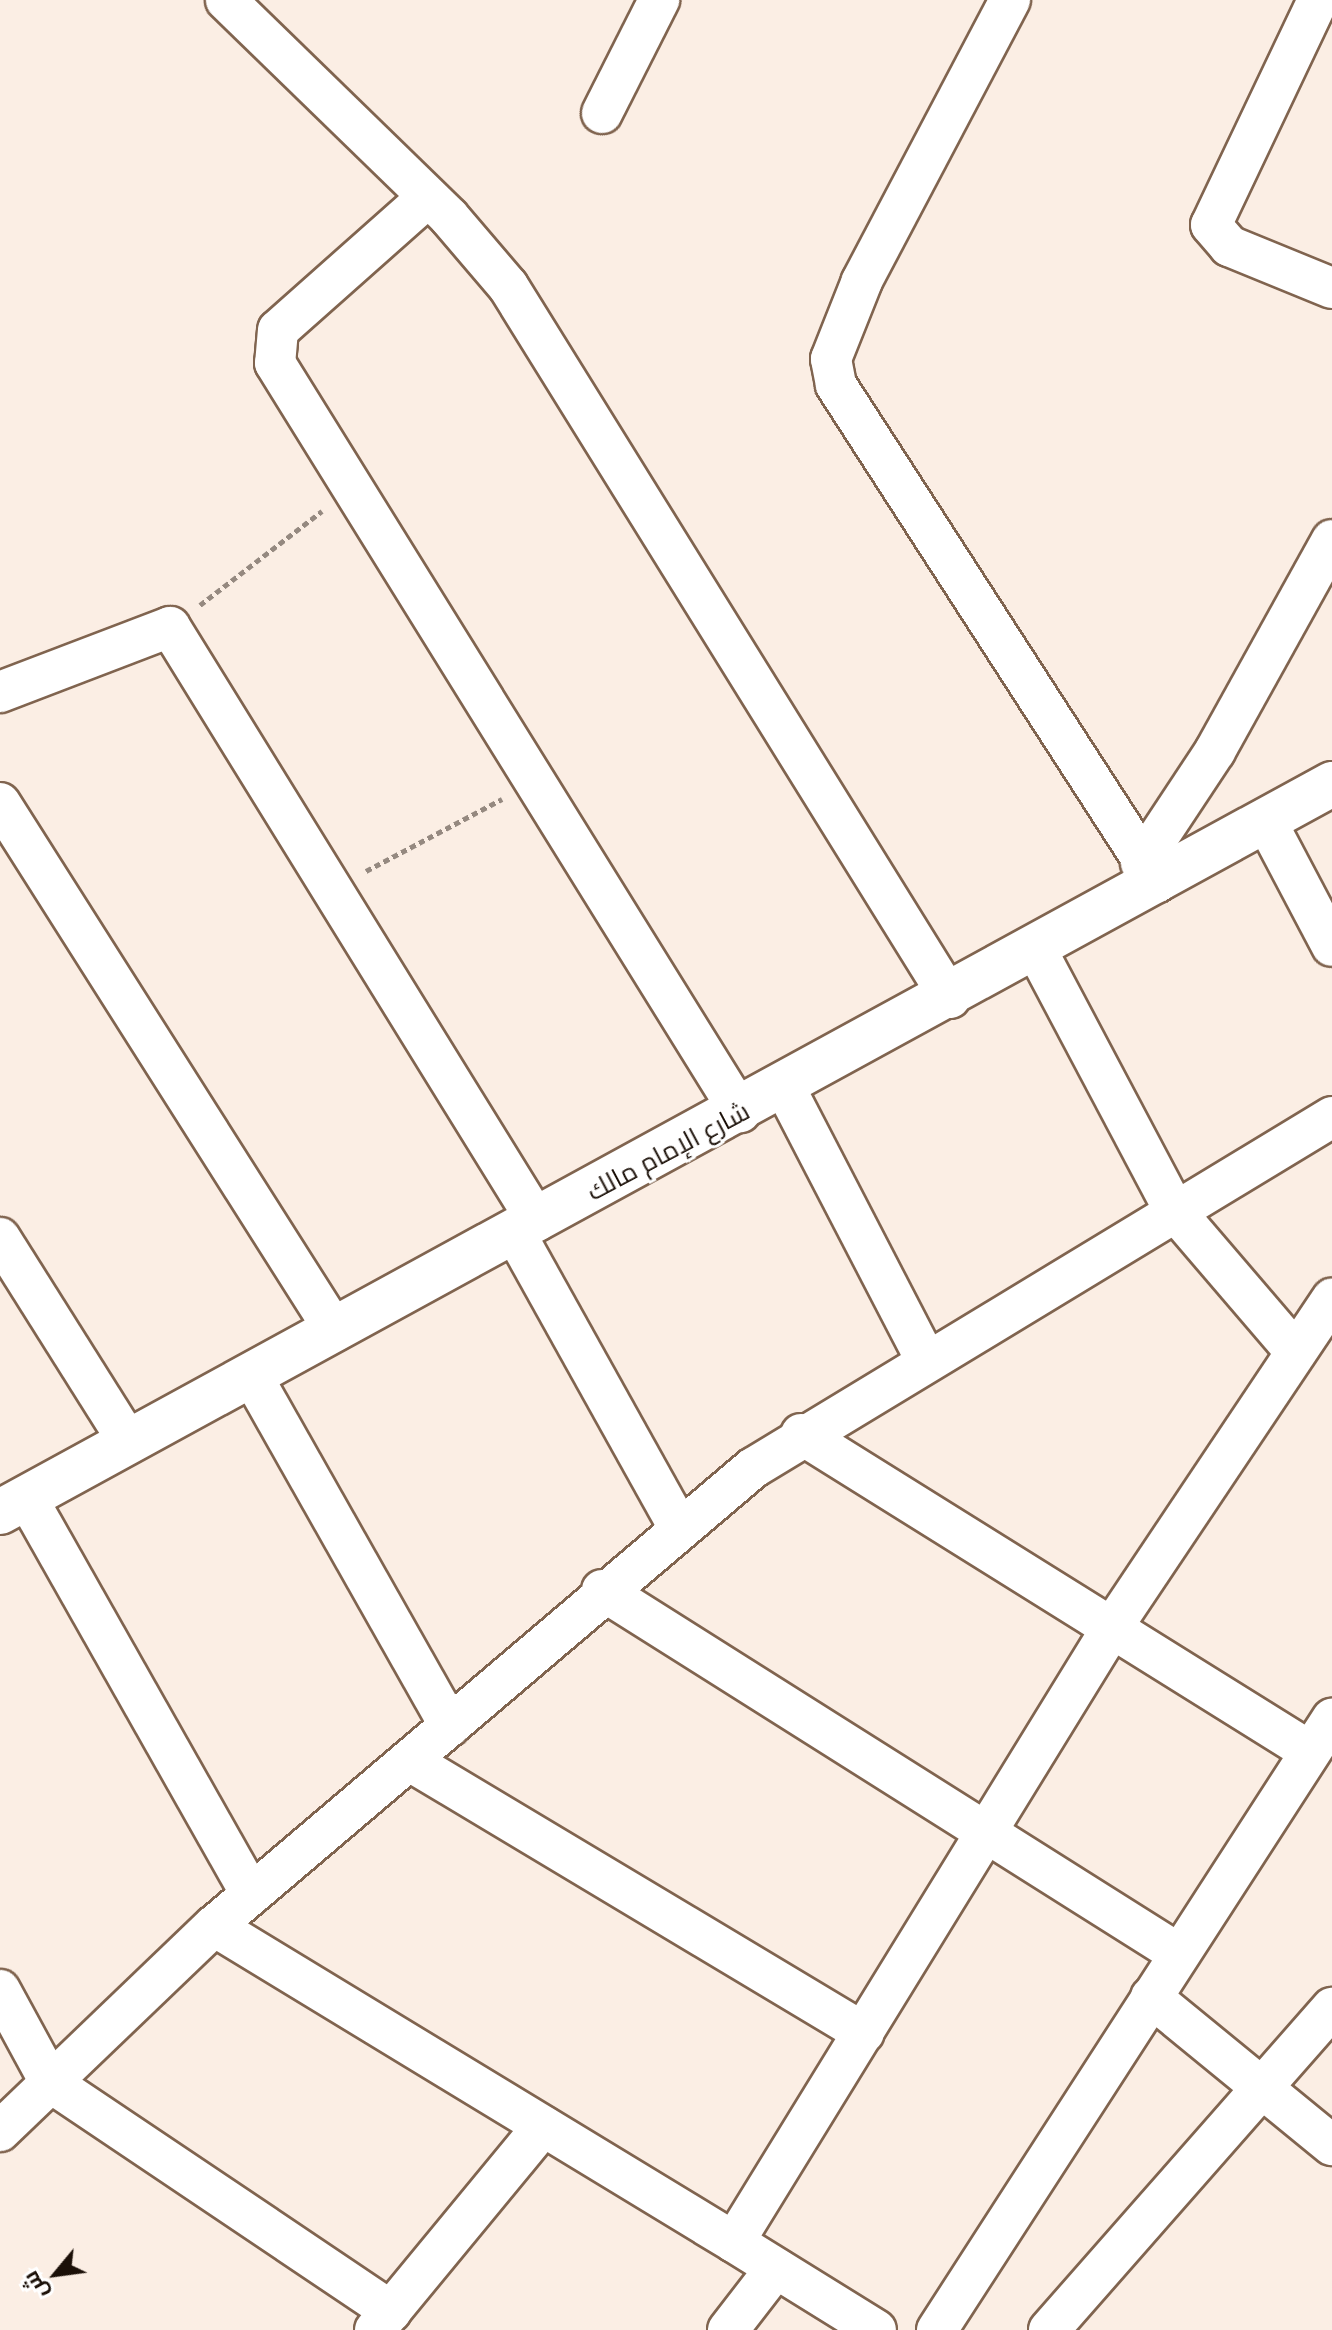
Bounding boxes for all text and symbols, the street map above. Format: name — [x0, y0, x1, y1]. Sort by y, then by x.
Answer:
street label: شارع الإمام مالك — [581, 1095, 755, 1207]
north arrow — [16, 2234, 96, 2314]
text: ش — [15, 2267, 54, 2305]

